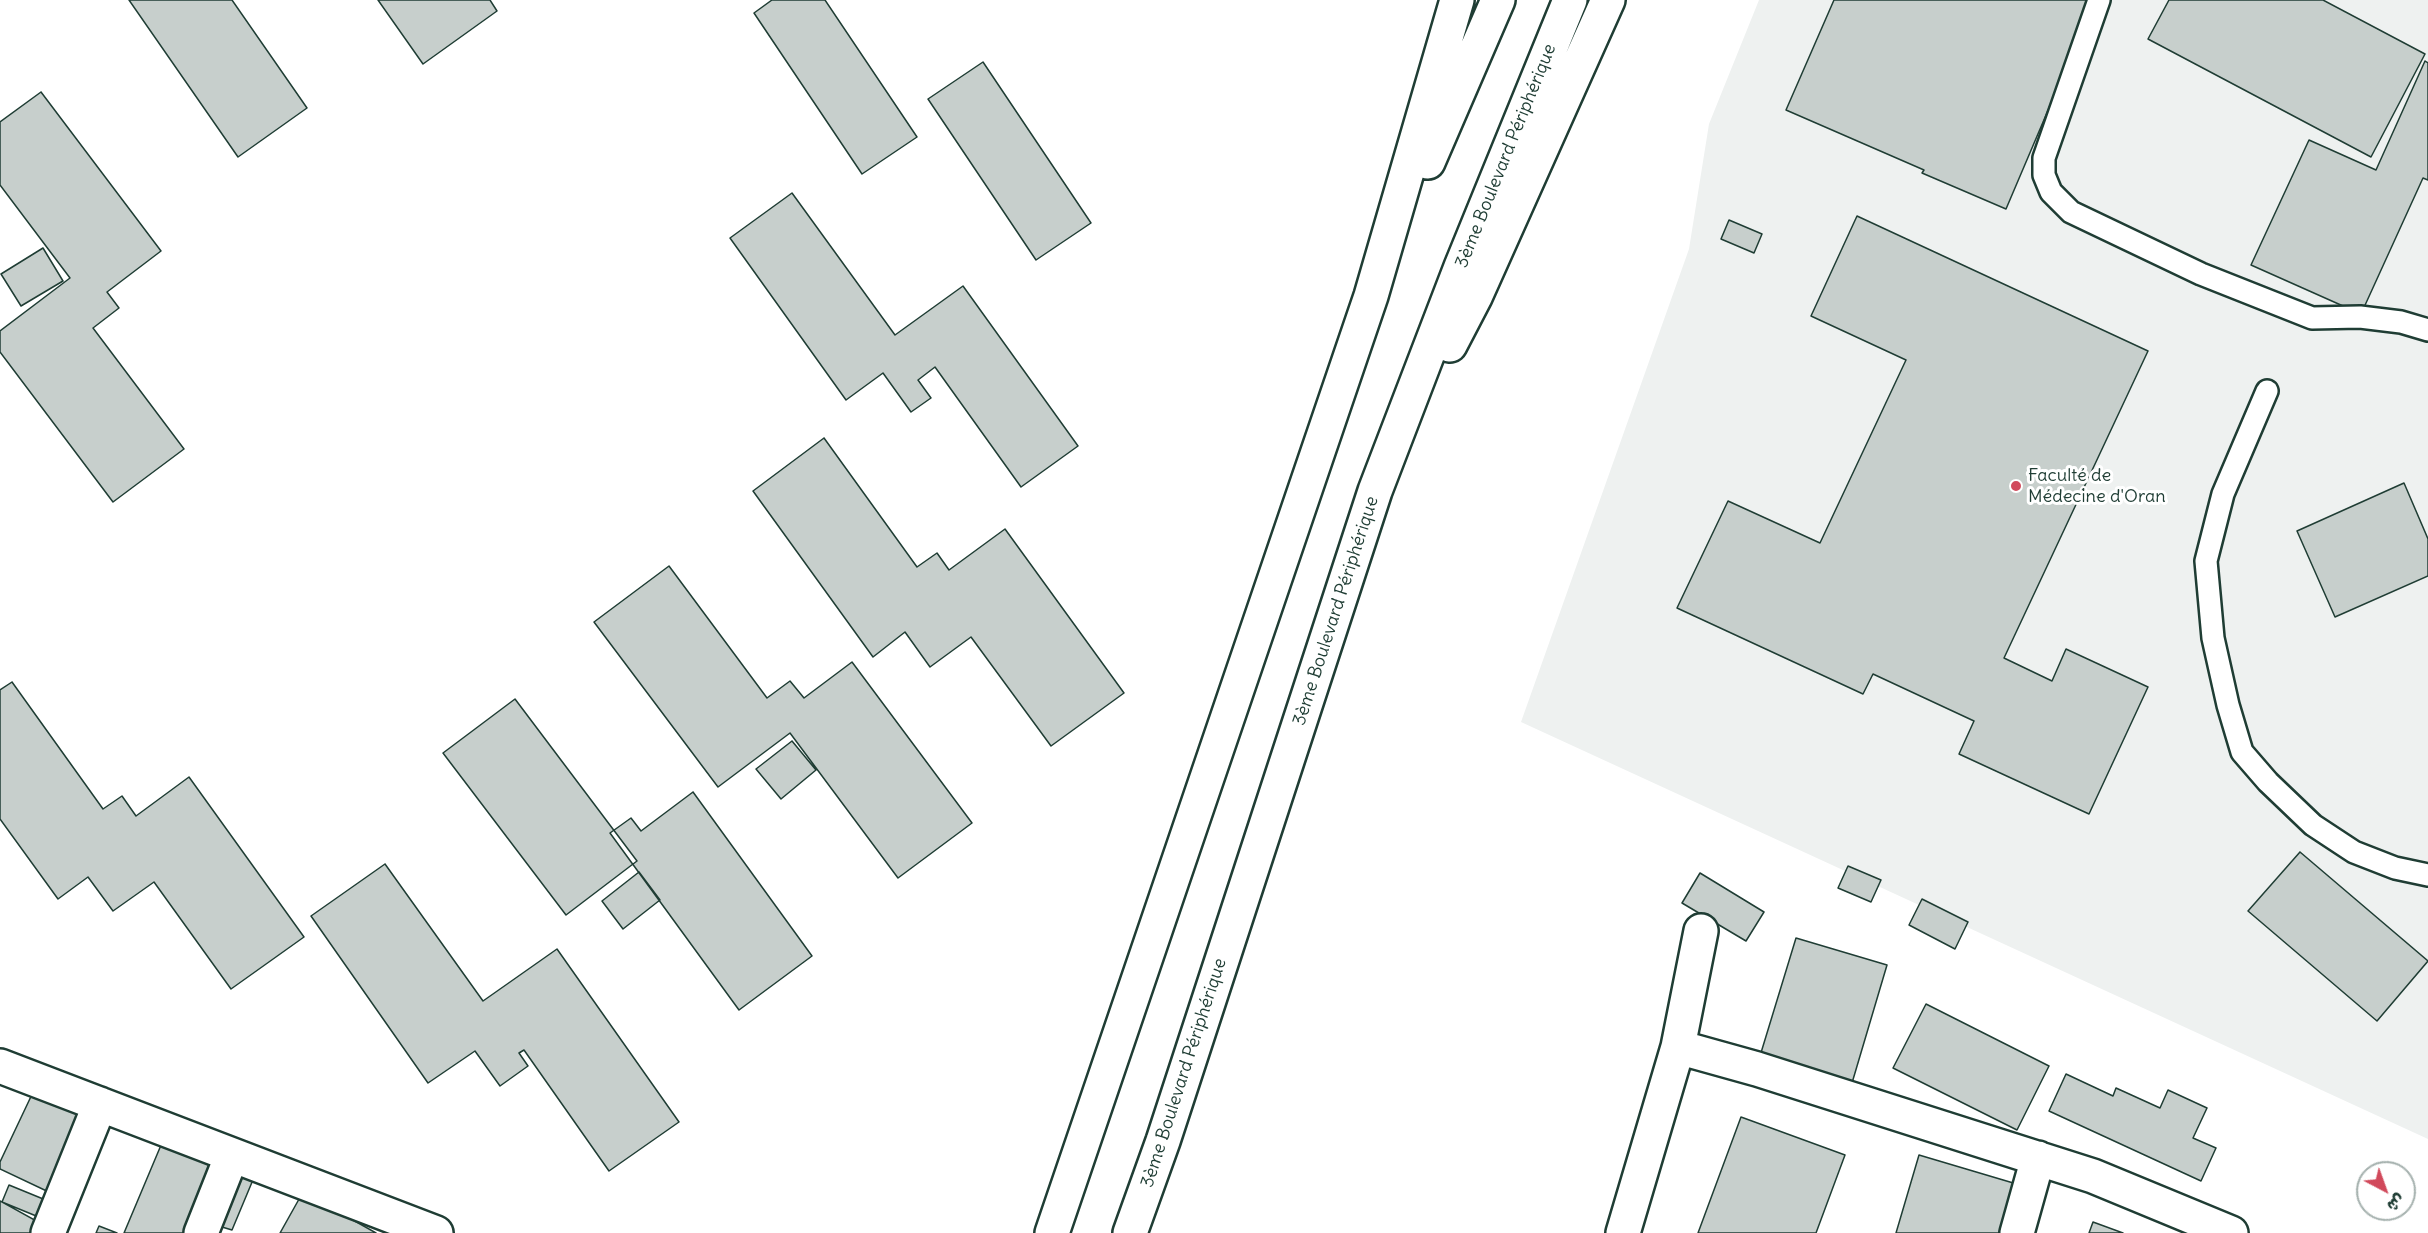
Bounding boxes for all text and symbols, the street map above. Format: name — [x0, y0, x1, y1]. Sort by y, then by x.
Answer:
street label: 3ème Boulevard Périphérique — [1451, 41, 1561, 271]
place label: Faculté de Médecine d'Oran — [2028, 465, 2166, 508]
marker: Faculté de Médecine d'Oran — [2009, 479, 2023, 493]
street label: 3ème Boulevard Périphérique — [1289, 494, 1383, 728]
street label: 3ème Boulevard Périphérique — [1137, 956, 1231, 1190]
north arrow — [2356, 1161, 2416, 1221]
text: ش — [2383, 1190, 2410, 1216]

